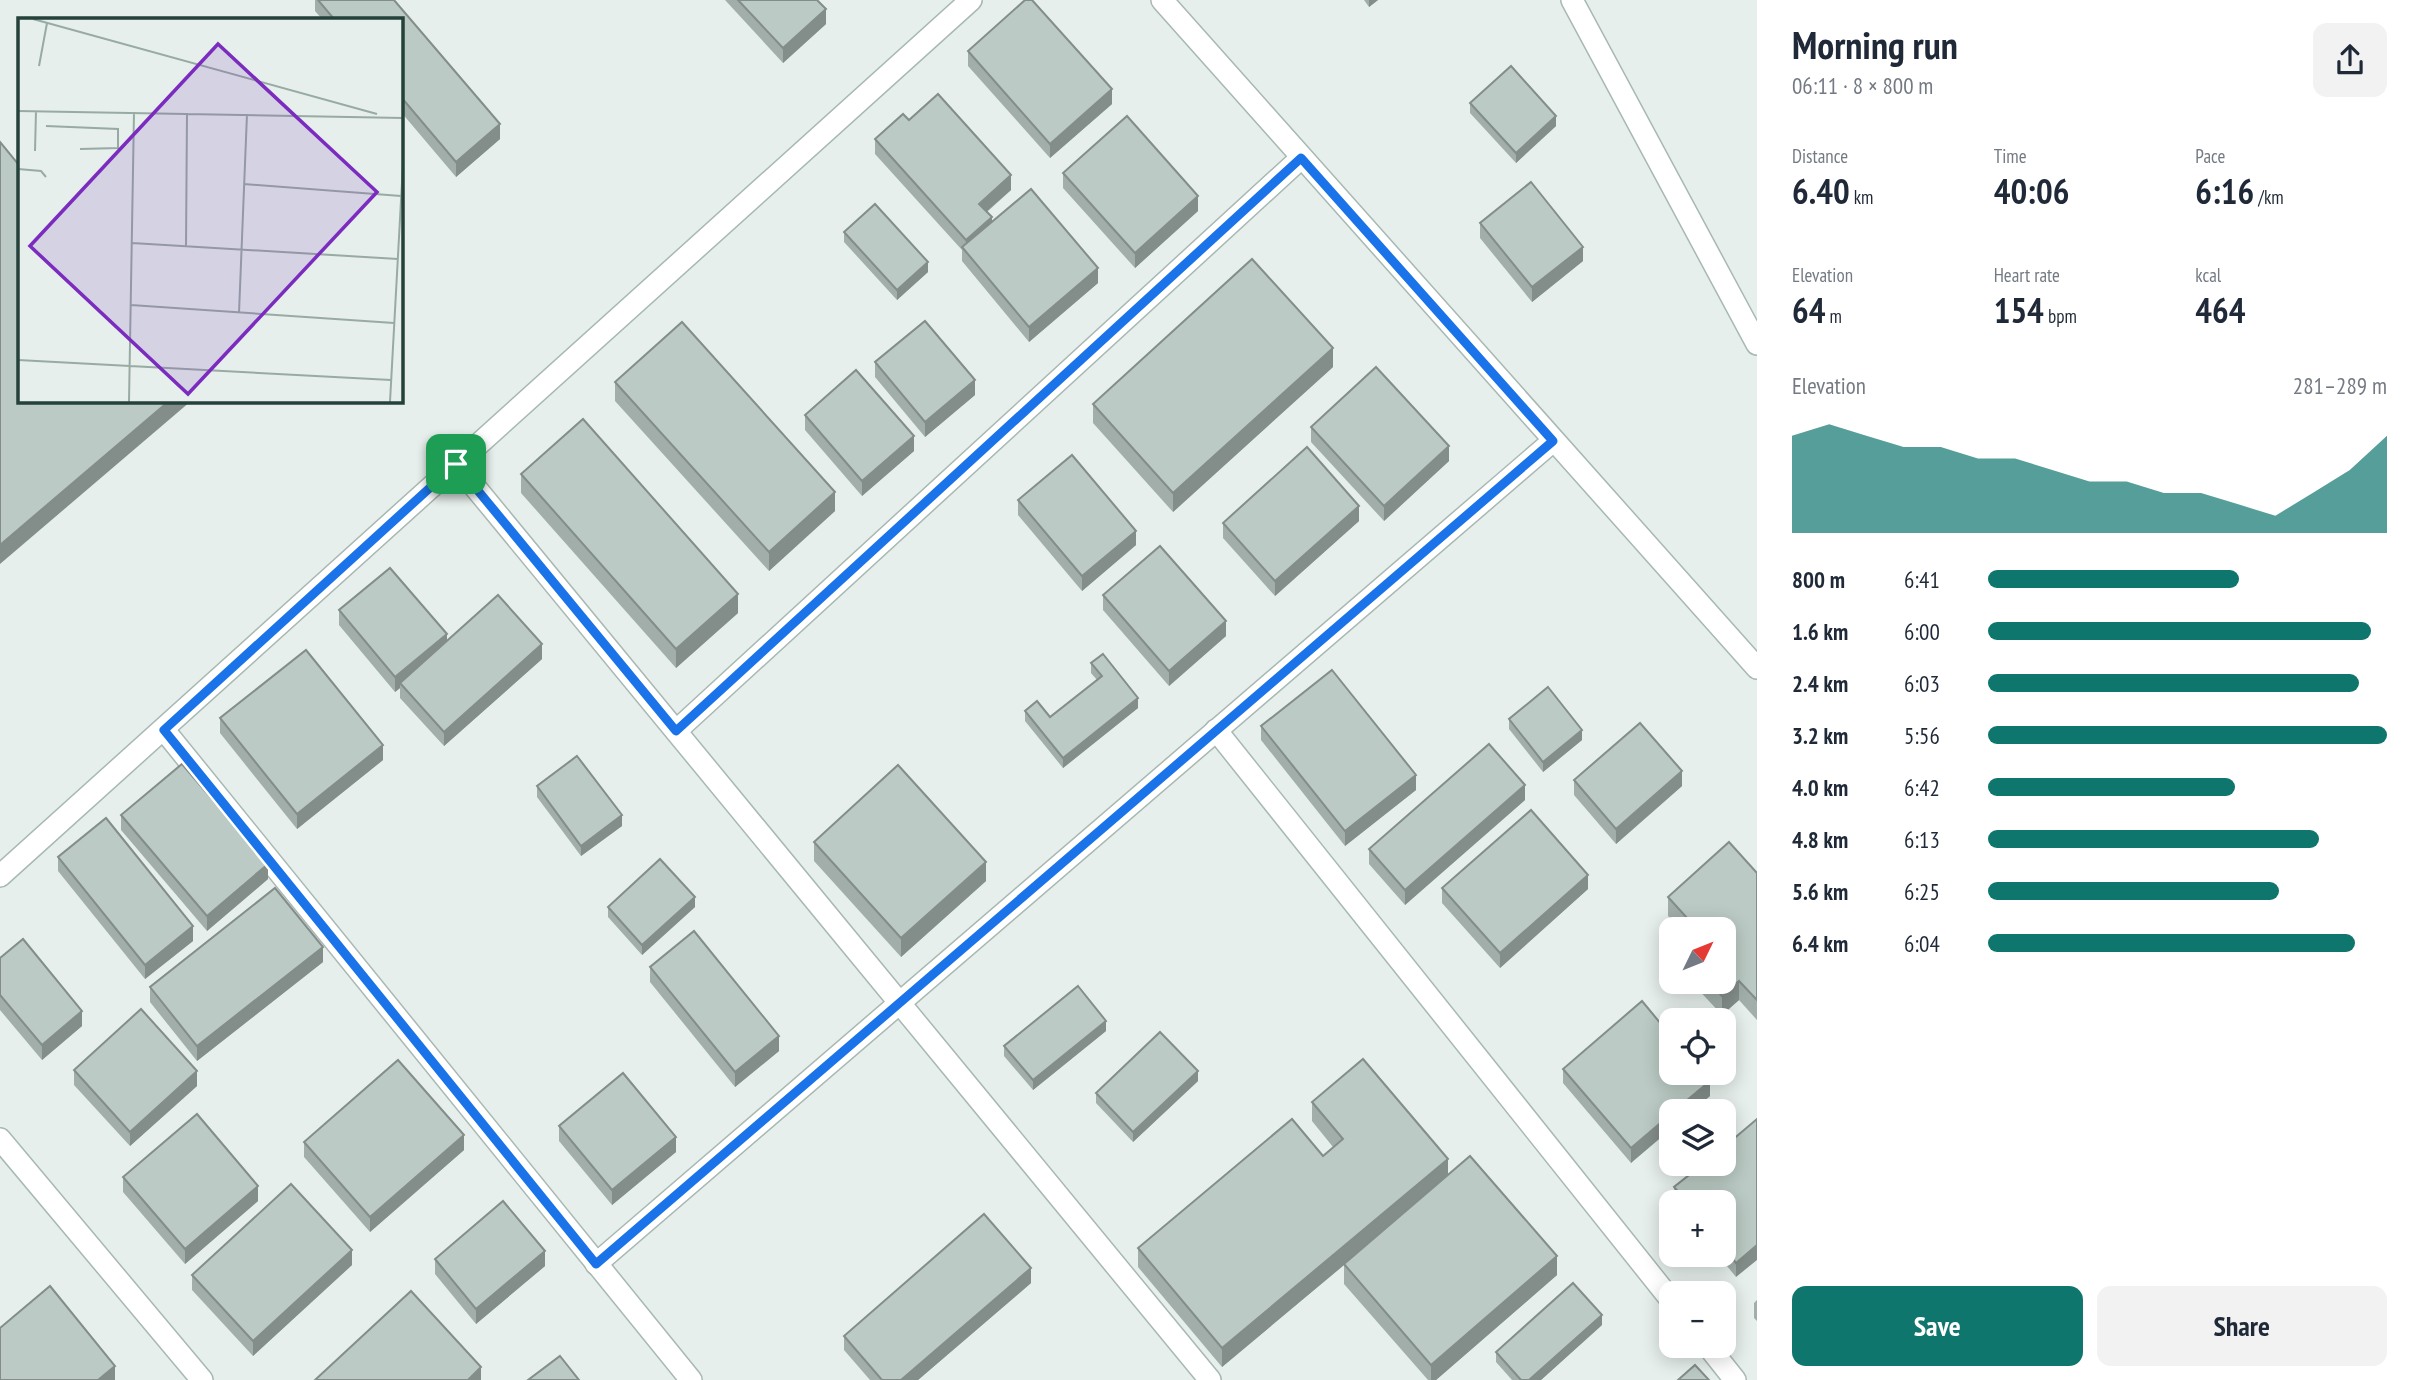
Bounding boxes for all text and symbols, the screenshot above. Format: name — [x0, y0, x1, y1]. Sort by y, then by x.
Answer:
inset map — [18, 18, 402, 402]
text: Morning run — [1792, 20, 1958, 69]
button: share — [2313, 23, 2387, 97]
text: 06:11 · 8 × 800 m — [1792, 71, 1933, 100]
text: Distance — [1792, 144, 1848, 168]
text: Time — [1994, 144, 2027, 168]
text: Pace — [2195, 144, 2225, 168]
text: 6.40 — [1792, 168, 1850, 214]
text: 40:06 — [1994, 168, 2069, 214]
text: 6:16 — [2195, 168, 2254, 214]
text: km — [1850, 185, 1873, 209]
text: /km — [2254, 185, 2284, 209]
text: Elevation — [1792, 263, 1853, 287]
text: Heart rate — [1994, 263, 2060, 287]
text: kcal — [2195, 263, 2221, 287]
text: 64 — [1792, 287, 1825, 333]
text: 154 — [1994, 287, 2044, 333]
text: 464 — [2195, 287, 2246, 333]
text: m — [1825, 304, 1842, 328]
text: bpm — [2044, 304, 2077, 328]
text: Elevation — [1792, 371, 1866, 400]
text: 281–289 m — [2293, 371, 2387, 400]
pin — [426, 434, 486, 494]
icon: arrive — [437, 445, 475, 483]
text: 800 m — [1792, 565, 1845, 594]
text: 6:41 — [1904, 565, 1940, 594]
text: 1.6 km — [1792, 617, 1848, 646]
text: 6:00 — [1904, 617, 1940, 646]
text: 2.4 km — [1792, 669, 1848, 698]
text: 6:03 — [1904, 669, 1940, 698]
text: 3.2 km — [1792, 721, 1848, 750]
text: 5:56 — [1904, 721, 1940, 750]
text: 4.0 km — [1792, 773, 1848, 802]
text: 6:42 — [1904, 773, 1940, 802]
text: 4.8 km — [1792, 825, 1848, 854]
text: 6:13 — [1904, 825, 1940, 854]
text: 5.6 km — [1792, 877, 1848, 906]
text: 6:25 — [1904, 877, 1940, 906]
north arrow — [1659, 917, 1736, 994]
map controls — [1659, 917, 1736, 1358]
text: 6.4 km — [1792, 929, 1848, 958]
text: 6:04 — [1904, 929, 1940, 958]
button: locate — [1659, 1008, 1736, 1085]
button: layers — [1659, 1099, 1736, 1176]
button: + — [1659, 1190, 1736, 1267]
button: − — [1659, 1281, 1736, 1358]
button: Save — [1792, 1286, 2083, 1366]
button: Share — [2097, 1286, 2387, 1366]

